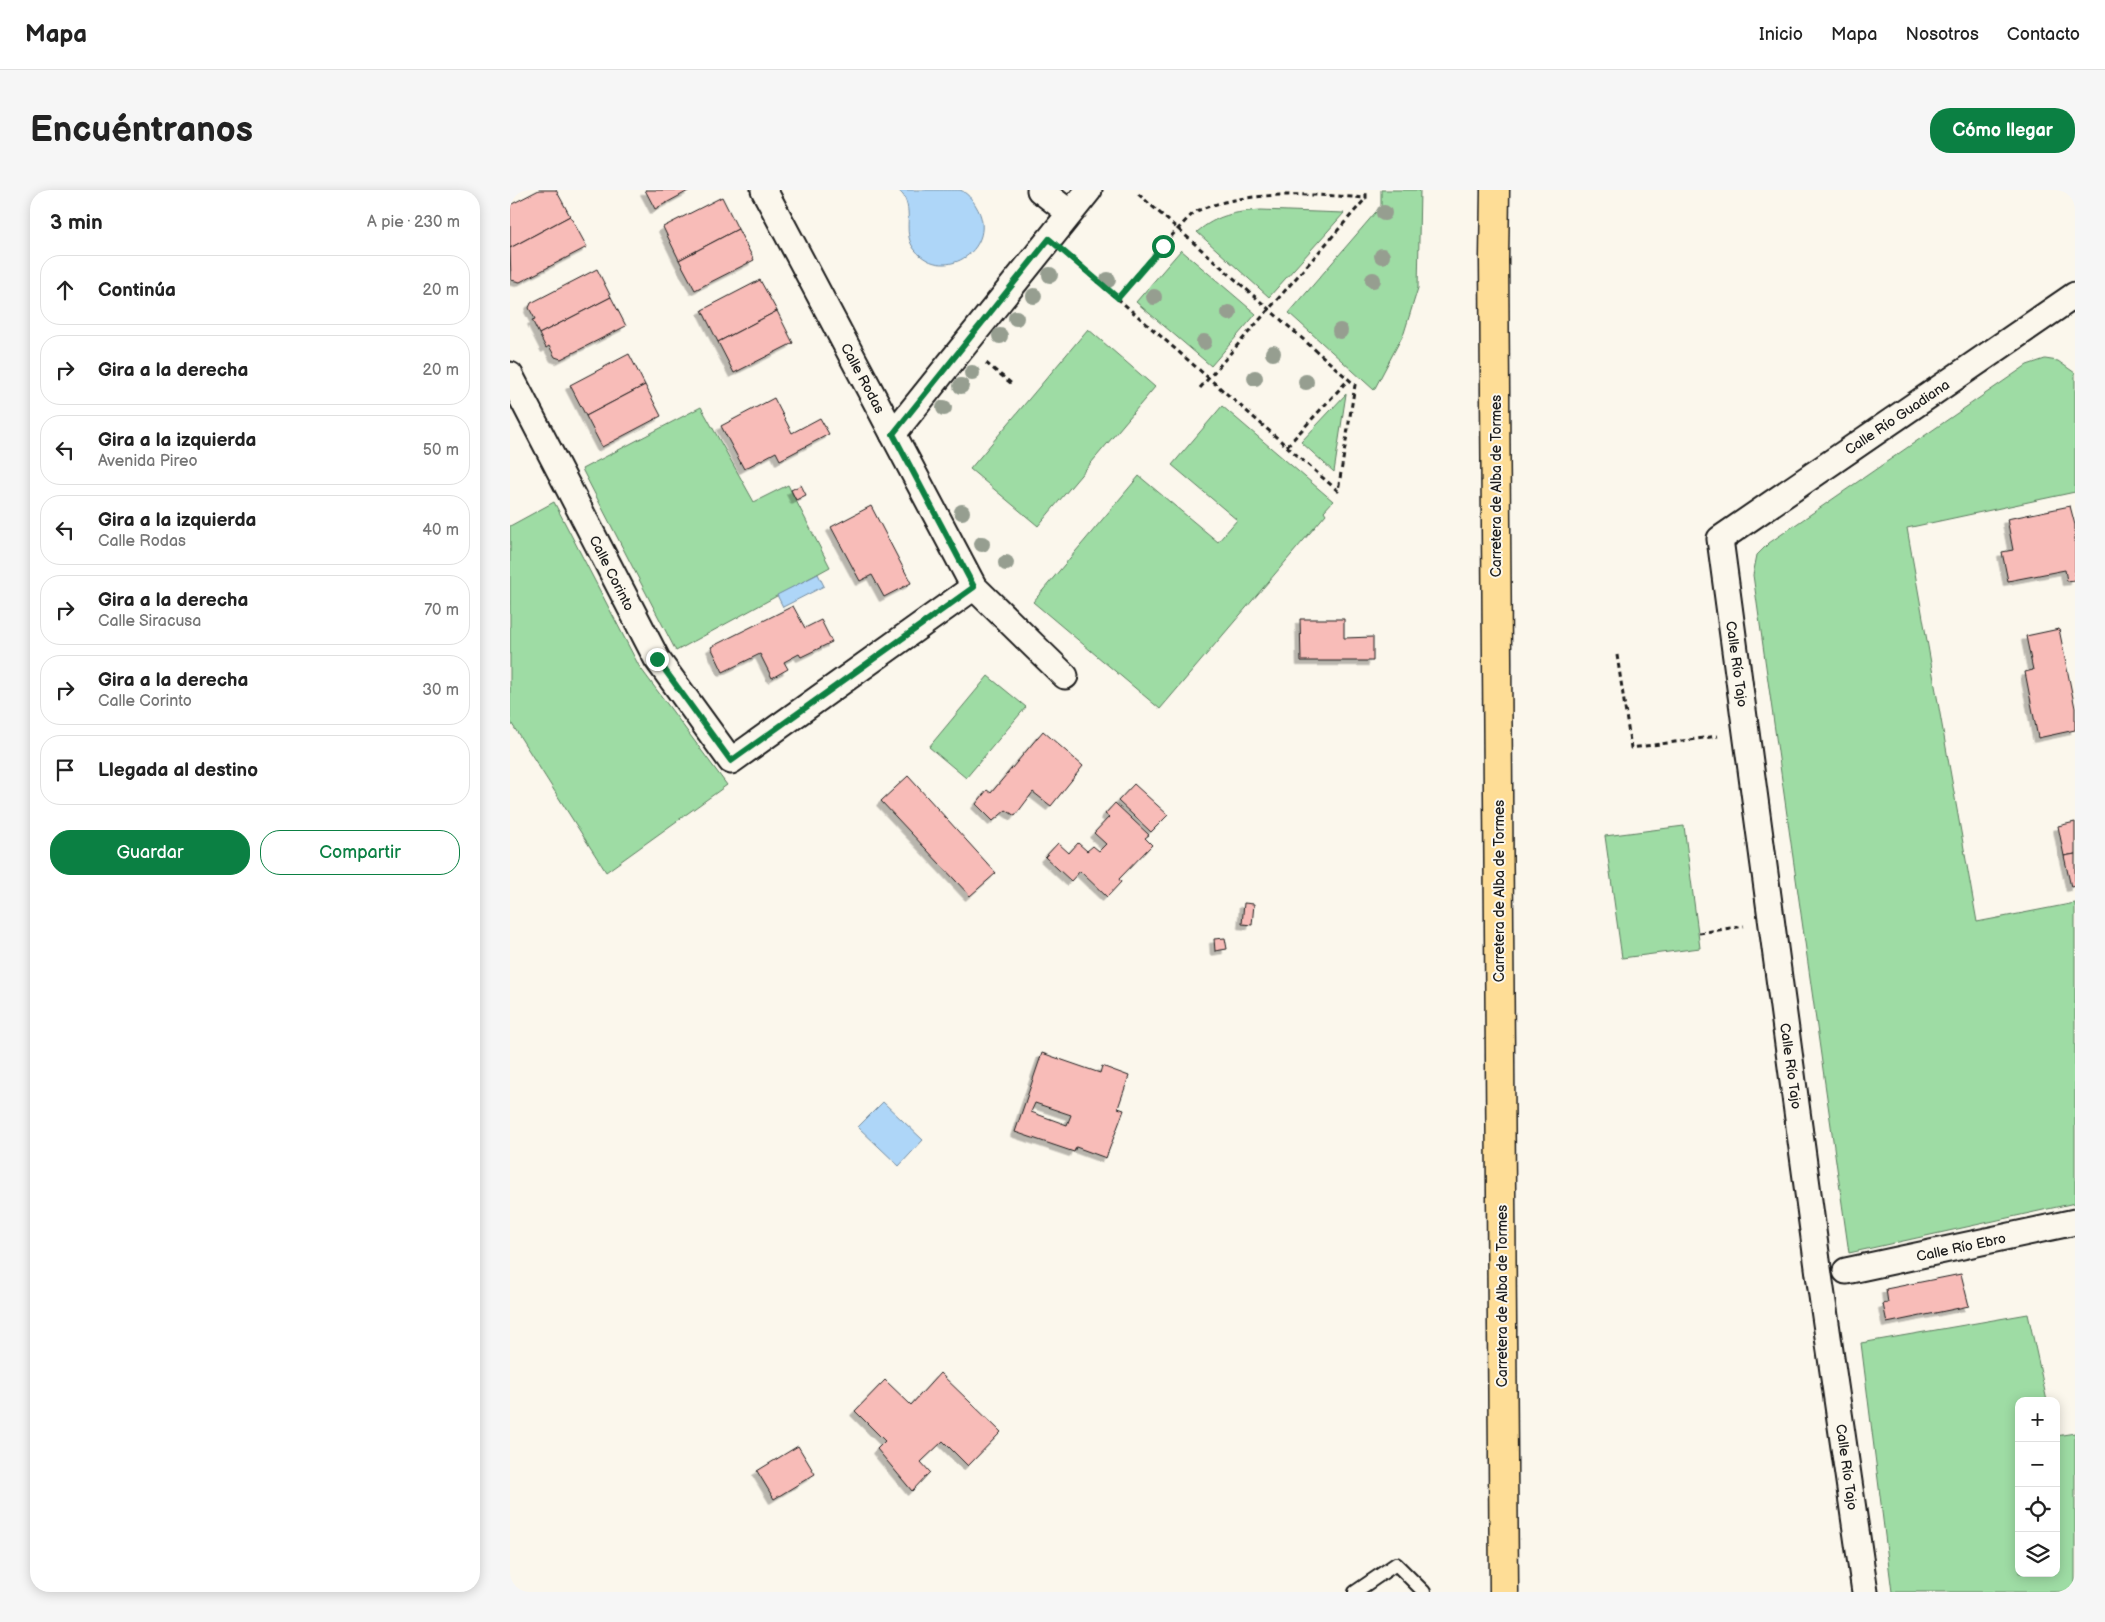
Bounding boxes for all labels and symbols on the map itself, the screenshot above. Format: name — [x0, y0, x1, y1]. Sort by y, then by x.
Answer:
route start — [1152, 235, 1175, 258]
street label: Calle Rodas — [837, 340, 888, 416]
street label: Calle Río Guadiana — [1842, 376, 1953, 459]
street label: Carretera de Alba de Tormes — [1488, 395, 1505, 577]
street label: Calle Corinto — [585, 533, 638, 614]
street label: Calle Río Tajo — [1722, 620, 1751, 708]
route end — [646, 648, 669, 671]
street label: Carretera de Alba de Tormes — [1491, 800, 1508, 982]
street label: Calle Río Tajo — [1776, 1022, 1805, 1110]
street label: Carretera de Alba de Tormes — [1494, 1205, 1511, 1387]
street label: Calle Río Ebro — [1915, 1230, 2007, 1265]
street label: Calle Río Tajo — [1832, 1423, 1861, 1511]

